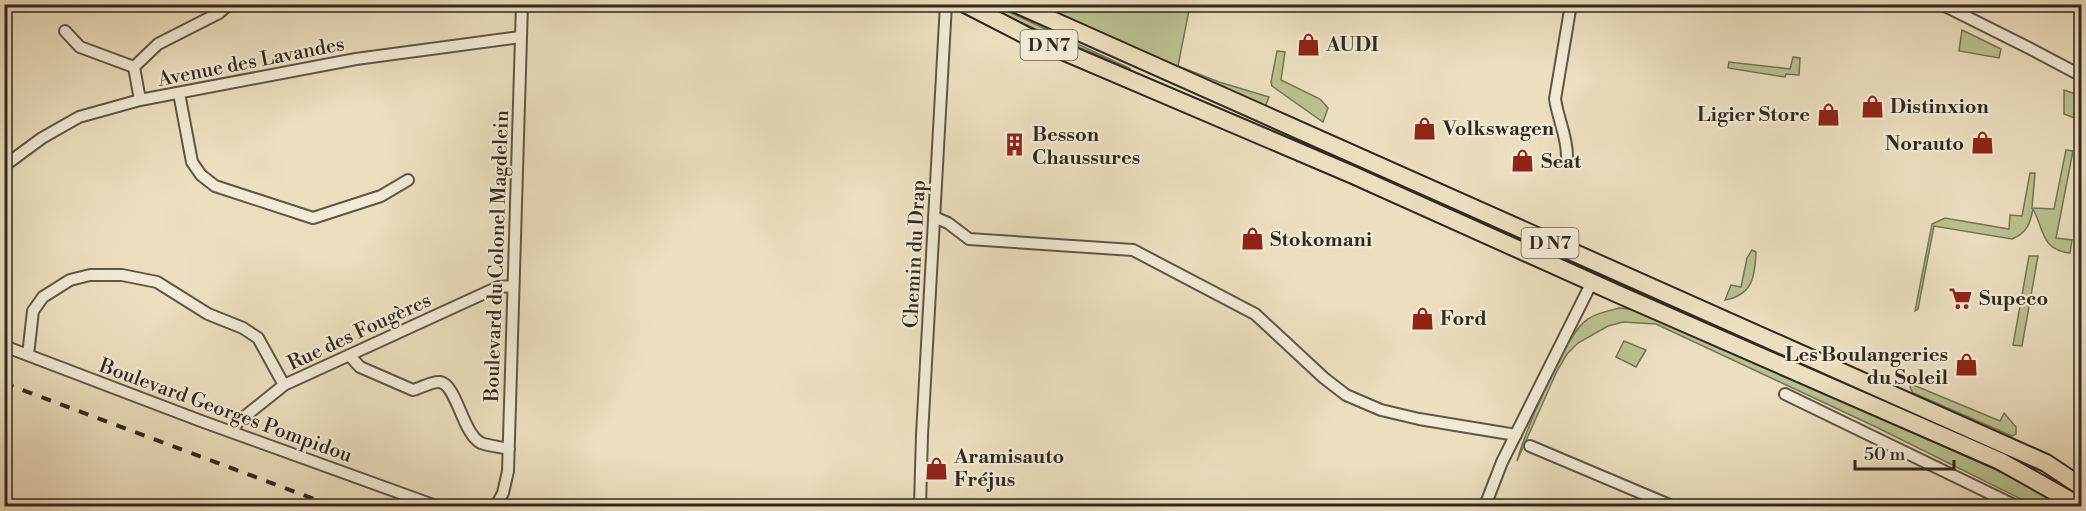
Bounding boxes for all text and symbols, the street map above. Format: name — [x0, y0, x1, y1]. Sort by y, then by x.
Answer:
road number: D N7 — [1020, 30, 1078, 60]
shop icon: AUDI — [1295, 31, 1321, 57]
street label: Avenue des Lavandes — [155, 32, 347, 93]
place label: AUDI — [1325, 33, 1379, 58]
shop icon: Distinxion — [1859, 93, 1885, 119]
place label: Distinxion — [1890, 95, 1990, 120]
shop icon: Ligier Store — [1815, 101, 1841, 127]
place label: Ligier Store — [1697, 103, 1810, 128]
street label: Boulevard du Colonel Magdelein — [480, 110, 515, 403]
shop icon: Volkswagen — [1412, 115, 1438, 141]
place label: Volkswagen — [1442, 117, 1555, 142]
place label: Besson Chaussures — [1032, 123, 1140, 171]
shop icon: Norauto — [1969, 130, 1995, 156]
building icon: Besson Chaussures — [1001, 132, 1027, 158]
place label: Norauto — [1885, 132, 1964, 157]
shop icon: Seat — [1510, 148, 1536, 174]
place label: Seat — [1541, 150, 1582, 175]
street label: Chemin du Drap — [899, 179, 932, 329]
shop icon: Stokomani — [1239, 226, 1265, 252]
place label: Stokomani — [1270, 228, 1373, 253]
road number: D N7 — [1522, 228, 1578, 258]
supermarket icon: Supeco — [1948, 285, 1974, 311]
place label: Supeco — [1979, 287, 2048, 312]
street label: Rue des Fougères — [284, 288, 435, 377]
shop icon: Ford — [1409, 305, 1435, 331]
place label: Ford — [1440, 307, 1487, 332]
place label: Les Boulangeries du Soleil — [1785, 343, 1948, 391]
shop icon: Les Boulangeries du Soleil — [1953, 352, 1979, 378]
street label: Boulevard Georges Pompidou — [95, 354, 356, 469]
scale bar — [1855, 433, 1954, 471]
text: 50 m — [1864, 443, 1906, 466]
place label: Aramisauto Fréjus — [953, 445, 1064, 493]
shop icon: Aramisauto Fréjus — [923, 455, 949, 481]

